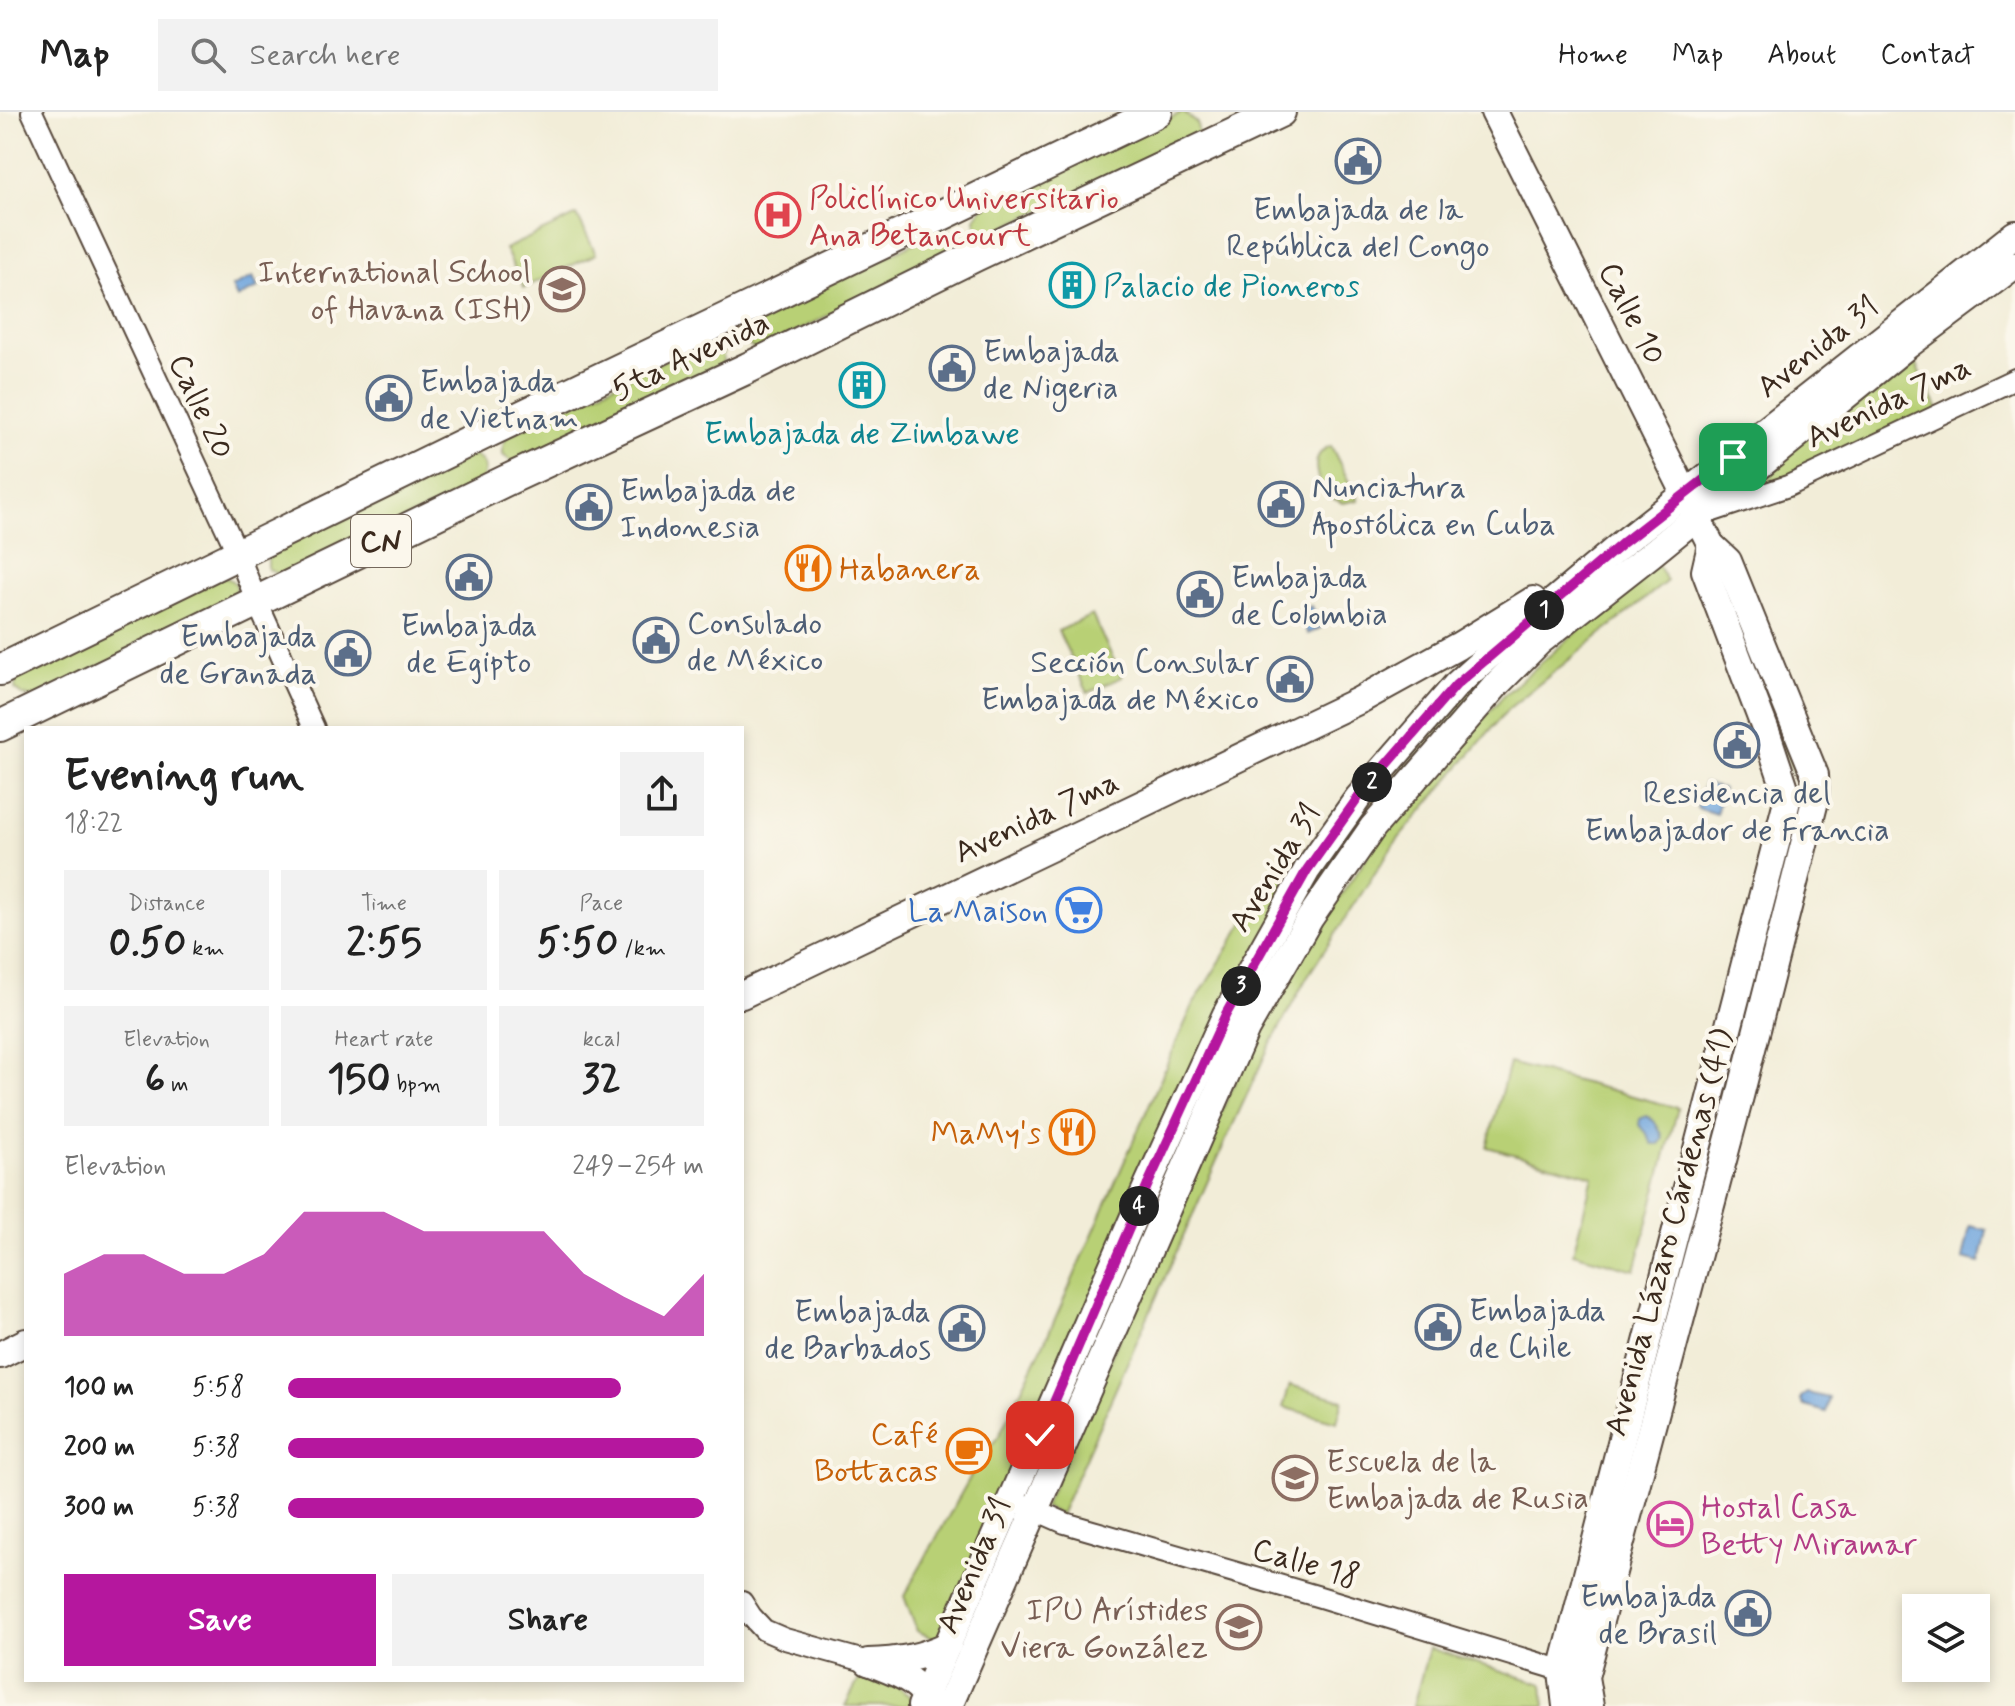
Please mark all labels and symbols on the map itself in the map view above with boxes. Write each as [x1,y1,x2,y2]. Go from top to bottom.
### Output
public building icon: Embajada de la República del Congo [1334,137,1382,185]
place label: Policlínico Universitario Ana Betancourt [809,178,1119,257]
place label: Embajada de la República del Congo [1226,189,1490,270]
hospital icon: Policlínico Universitario Ana Betancourt [754,191,802,239]
place label: International School of Havana (ISH) [258,252,531,331]
street label: Calle 10 [1588,255,1675,372]
building icon: Palacio de Pioneros [1048,261,1096,309]
school or university icon: International School of Havana (ISH) [538,265,586,313]
place label: Palacio de Pioneros [1103,266,1359,308]
street label: Avenida 31 [1748,287,1888,409]
street label: 5ta Avenida [605,302,777,412]
place label: Embajada de Nigeria [983,331,1120,412]
public building icon: Embajada de Nigeria [928,344,976,392]
street label: Avenida 7ma [1800,346,1978,459]
street label: Calle 20 [158,347,243,466]
place label: Embajada de Vietnam [420,361,579,440]
building icon: Embajada de Zimbawe [838,361,886,409]
public building icon: Embajada de Vietnam [365,374,413,422]
place label: Embajada de Zimbawe [704,413,1020,455]
pin [1699,423,1767,491]
place label: Nunciatura Apostólica en Cuba [1312,467,1556,549]
place label: Embajada de Indonesia [620,470,796,549]
public building icon: Nunciatura Apostólica en Cuba [1257,480,1305,528]
public building icon: Embajada de Indonesia [565,483,613,531]
road number: CN [351,515,411,567]
restaurant icon: Habanera [784,544,832,592]
place label: Habanera [839,549,981,591]
public building icon: Embajada de Egipto [445,553,493,601]
place label: Embajada de Colombia [1231,557,1388,636]
public building icon: Embajada de Colombia [1176,570,1224,618]
pin: 1 [1524,590,1564,630]
place label: Consulado de México [687,603,823,682]
place label: Embajada de Egipto [401,605,537,684]
place label: Embajada de Granada [159,616,317,695]
public building icon: Consulado de México [632,616,680,664]
public building icon: Embajada de Granada [324,629,372,677]
place label: Sección Consular Embajada de México [981,642,1259,721]
public building icon: Sección Consular Embajada de México [1266,655,1314,703]
public building icon: Residencia del Embajador de Francia [1713,721,1761,769]
street label: Avenida 7ma [948,761,1126,874]
pin: 2 [1352,762,1392,802]
place label: Residencia del Embajador de Francia [1584,773,1890,852]
street label: Avenida 31 [1220,796,1332,940]
supermarket icon: La Maison [1055,886,1103,934]
place label: La Maison [908,891,1048,933]
pin: 3 [1221,966,1261,1006]
street label: Avenida Lázaro Cárdenas (41) [1595,1024,1745,1441]
restaurant icon: MaMy's [1048,1108,1096,1156]
place label: MaMy's [931,1113,1041,1155]
pin: 4 [1119,1186,1159,1226]
place label: Embajada de Chile [1469,1290,1606,1369]
place label: Embajada de Barbados [765,1291,931,1370]
public building icon: Embajada de Chile [1414,1303,1462,1351]
public building icon: Embajada de Barbados [938,1304,986,1352]
pin [1006,1401,1074,1469]
place label: Café Bottacas [814,1414,938,1493]
cafe icon: Café Bottacas [945,1427,993,1475]
place label: Escuela de la Embajada de Rusia [1326,1441,1589,1520]
school or university icon: Escuela de la Embajada de Rusia [1271,1454,1319,1502]
place label: Hostal Casa Betty Miramar [1701,1487,1918,1566]
street label: Avenida 31 [927,1491,1022,1640]
hotel icon: Hostal Casa Betty Miramar [1646,1500,1694,1548]
street label: Calle 18 [1247,1529,1364,1599]
place label: Embajada de Brasil [1580,1576,1717,1655]
public building icon: Embajada de Brasil [1724,1589,1772,1637]
place label: IPU Arístides Viera González [1000,1590,1208,1669]
school or university icon: IPU Arístides Viera González [1215,1603,1263,1651]

